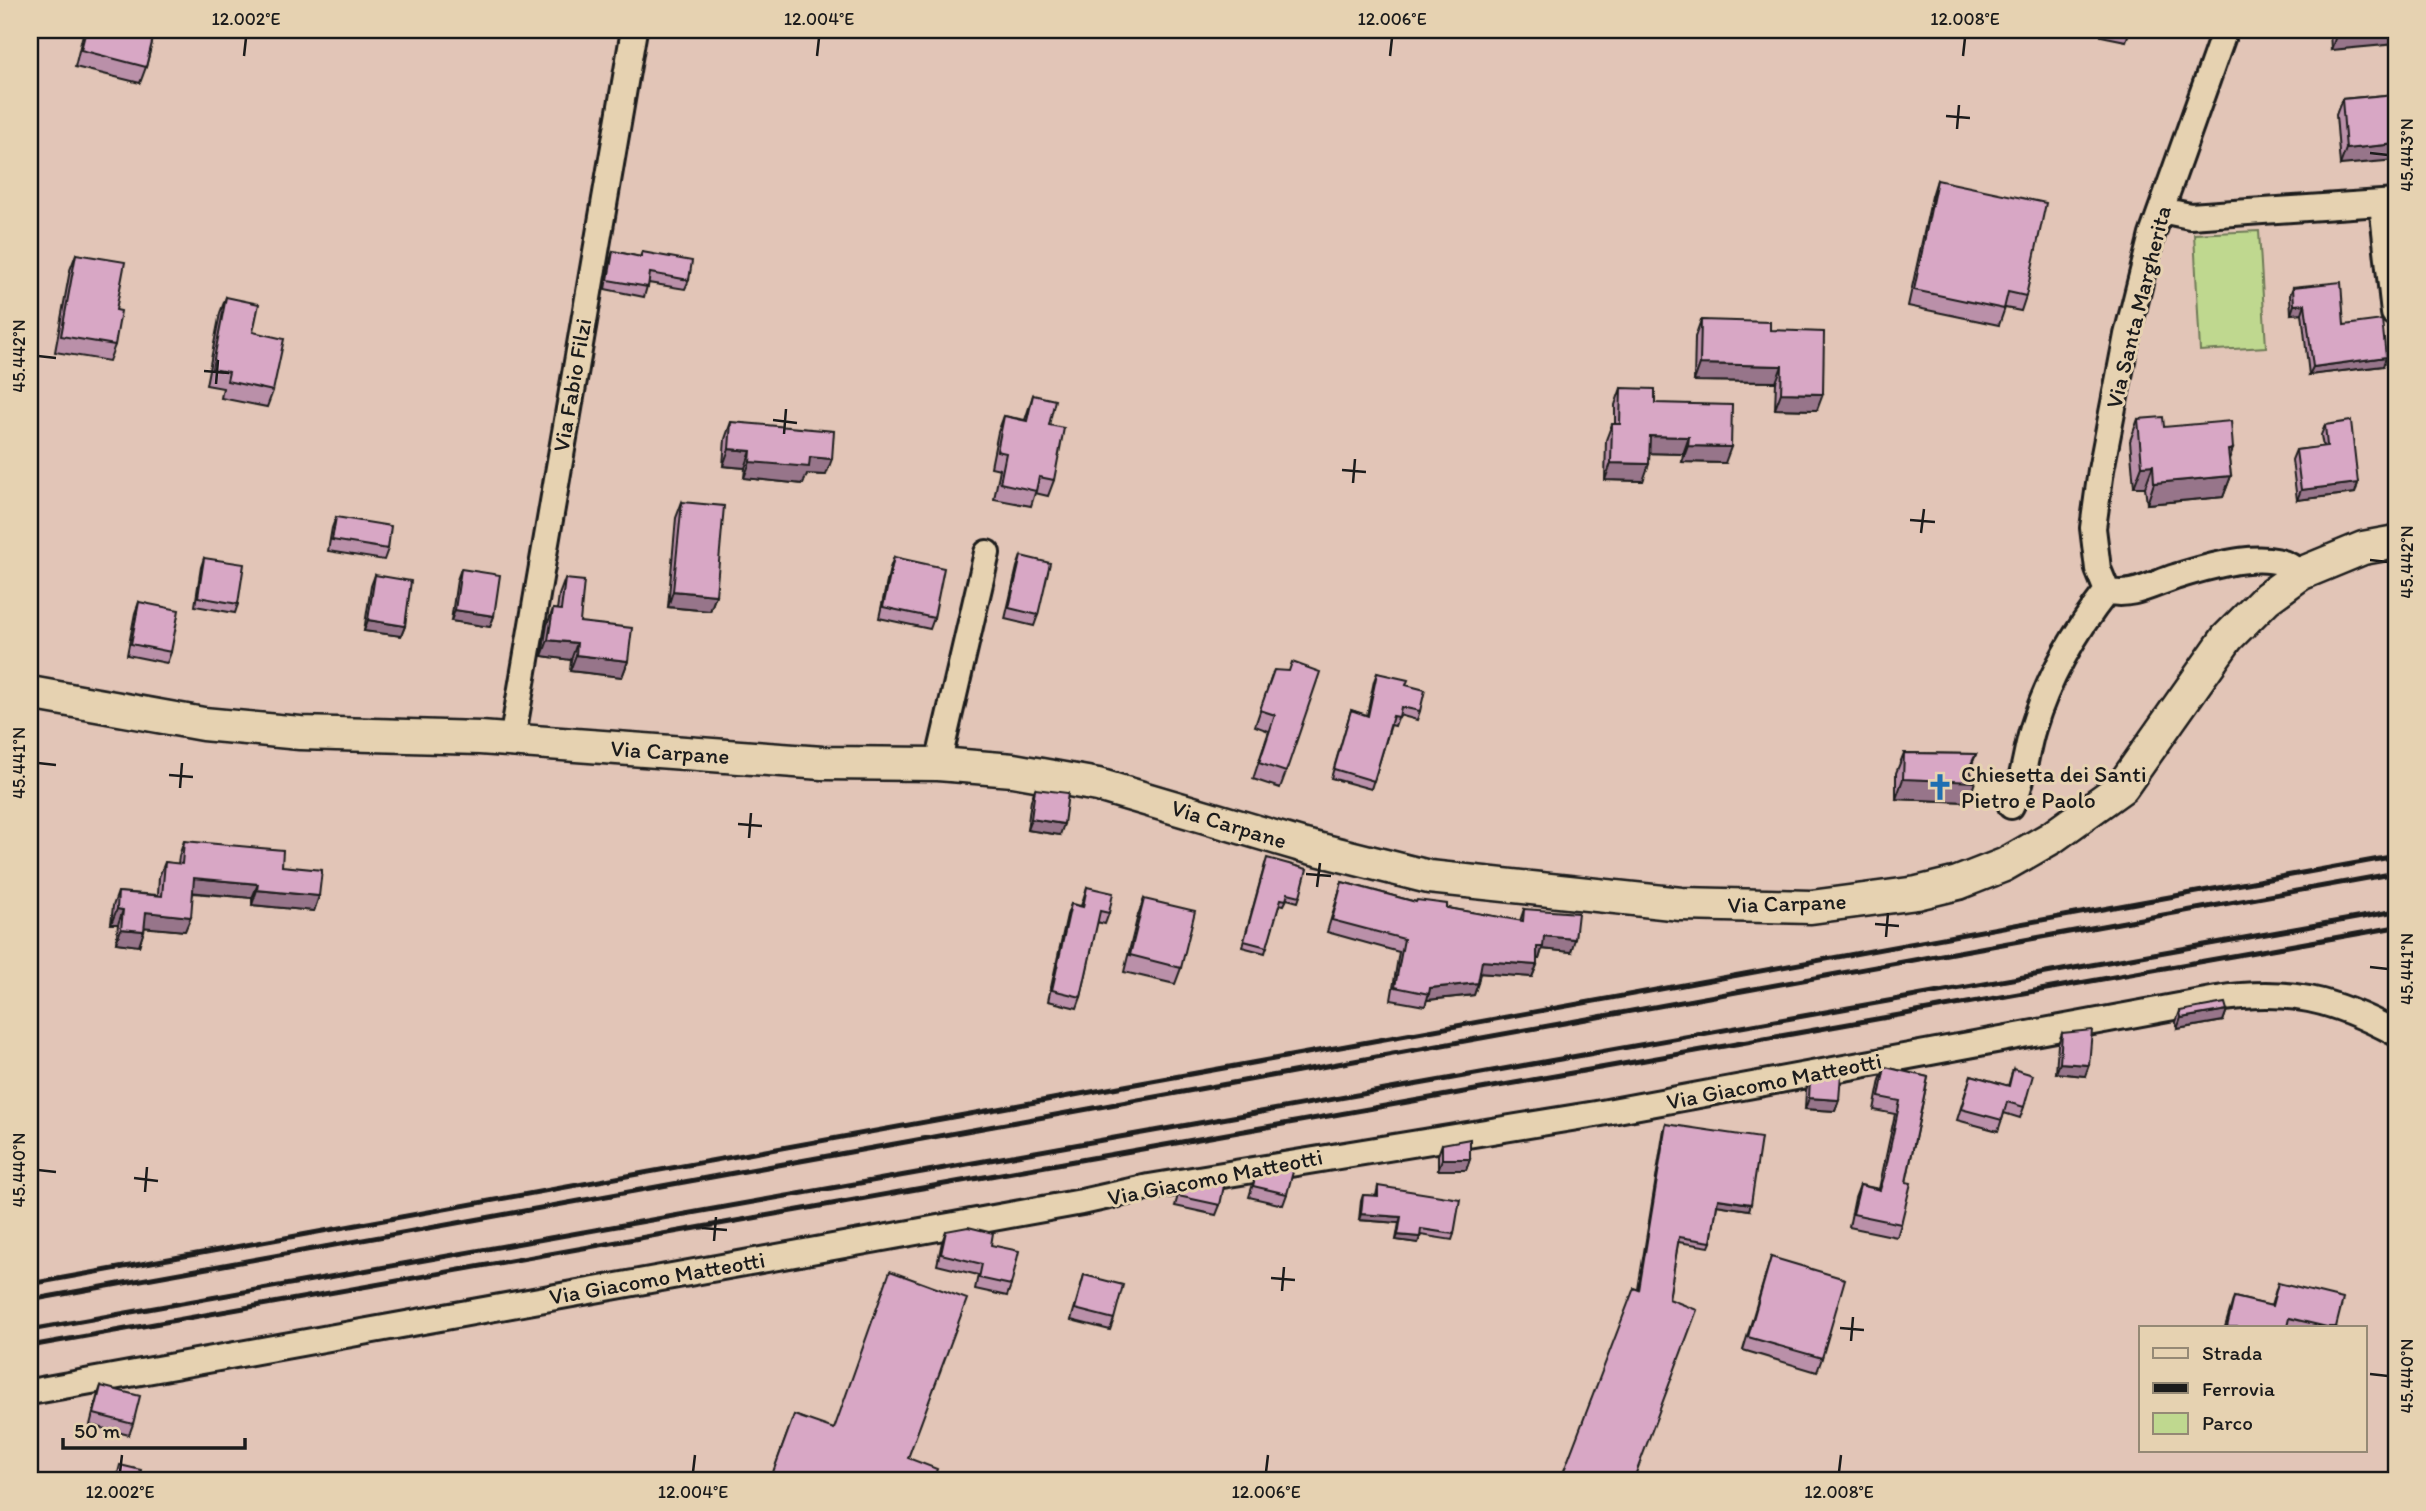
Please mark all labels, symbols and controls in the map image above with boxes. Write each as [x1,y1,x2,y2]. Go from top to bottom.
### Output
text: 12.002°E [211,8,281,30]
text: 12.004°E [784,8,854,30]
text: 12.006°E [1357,8,1427,30]
text: 12.008°E [1930,8,2000,30]
text: 45.443°N [2396,118,2418,192]
street label: Via Santa Margherita [2099,203,2177,411]
street label: Via Fabio Filzi [546,316,598,454]
text: 45.442°N [8,319,30,393]
text: 45.442°N [2396,525,2418,599]
text: 45.441°N [8,727,30,799]
street label: Via Carpane [610,734,730,770]
place label: Chiesetta dei Santi Pietro e Paolo [1961,760,2147,814]
church icon: Chiesetta dei Santi Pietro e Paolo [1925,772,1955,802]
street label: Via Carpane [1168,793,1290,855]
street label: Via Carpane [1727,887,1847,919]
text: 45.441°N [2396,933,2418,1005]
street label: Via Giacomo Matteotti [1664,1046,1884,1116]
text: 45.440°N [8,1133,30,1207]
street label: Via Giacomo Matteotti [1105,1142,1325,1212]
street label: Via Giacomo Matteotti [547,1245,767,1311]
legend [2139,1326,2366,1452]
text: 45.440°N [2396,1339,2418,1413]
text: Strada [2202,1340,2262,1365]
text: Ferrovia [2202,1376,2275,1401]
scale bar [63,1406,245,1450]
text: Parco [2202,1410,2253,1435]
text: 50 m [74,1418,121,1443]
text: 12.002°E [85,1481,155,1503]
text: 12.004°E [658,1481,728,1503]
text: 12.006°E [1231,1481,1301,1503]
text: 12.008°E [1804,1481,1874,1503]

